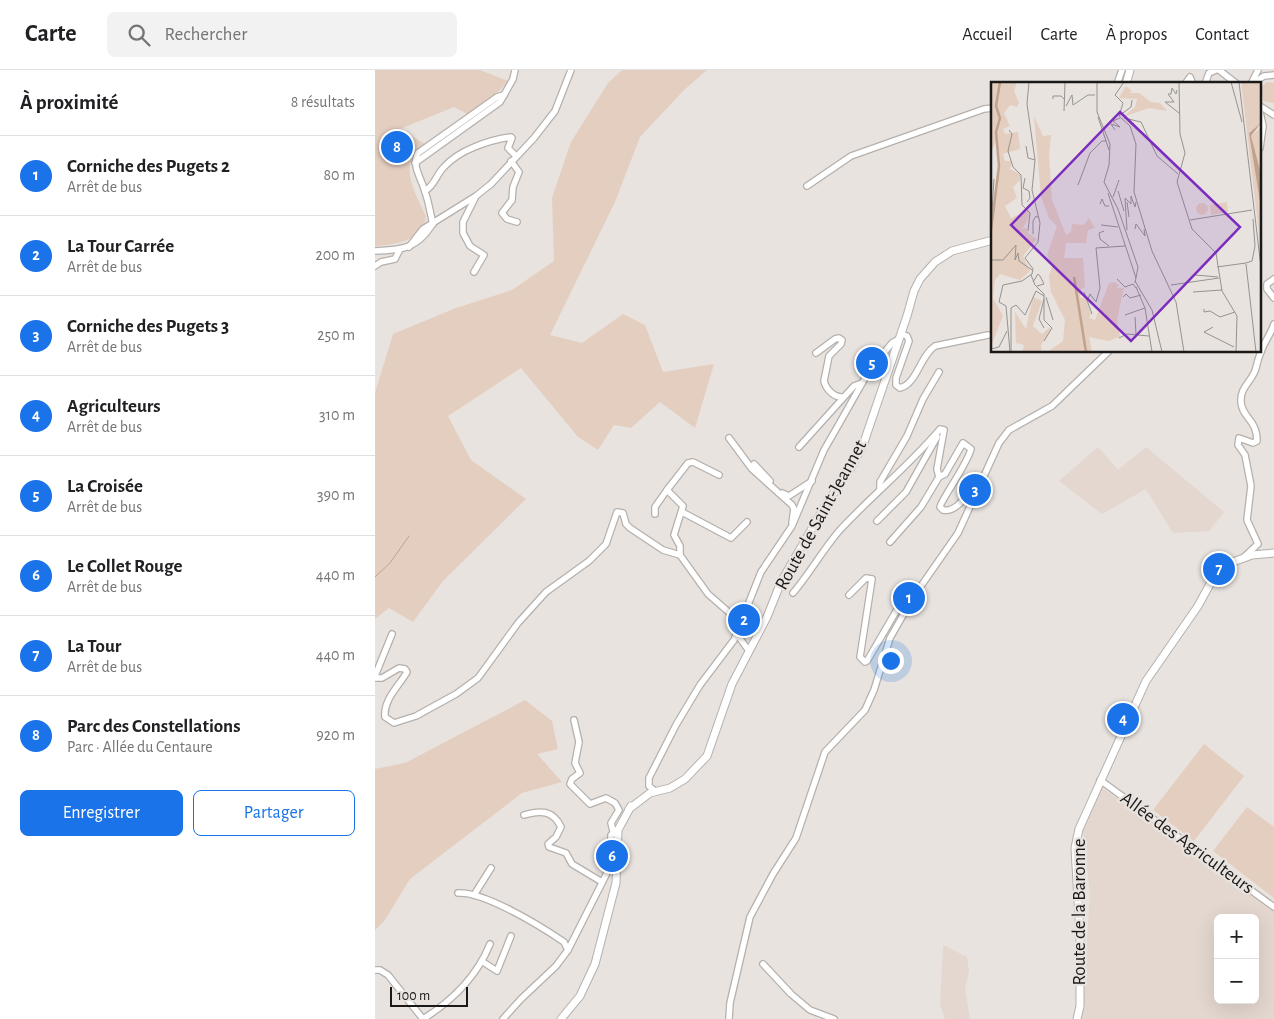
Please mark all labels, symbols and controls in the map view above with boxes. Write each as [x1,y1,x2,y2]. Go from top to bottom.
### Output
search box [107,12,457,57]
icon: search [125,21,153,49]
text: Carte [25,22,77,46]
text: Rechercher [165,25,247,44]
text: Accueil [962,26,1013,44]
text: Carte [1041,26,1078,44]
text: À propos [1106,26,1167,44]
text: Contact [1195,26,1249,44]
inset map [991,82,1261,352]
text: À proximité [20,92,118,113]
text: 8 résultats [291,94,355,110]
pin: 8 [381,128,413,166]
text: Corniche des Pugets 2 [67,157,230,176]
text: 1 [33,167,39,183]
text: 80 m [324,167,355,183]
text: Arrêt de bus [67,179,142,195]
text: La Tour Carrée [67,237,174,256]
text: 2 [32,247,40,263]
text: 200 m [315,247,355,263]
text: Arrêt de bus [67,259,142,275]
text: Corniche des Pugets 3 [67,317,229,336]
text: 3 [33,327,39,343]
text: 250 m [317,327,355,343]
text: Arrêt de bus [67,339,142,355]
pin: 5 [856,344,888,382]
text: Agriculteurs [67,397,161,416]
text: 4 [32,407,40,423]
text: 310 m [319,407,355,423]
text: Arrêt de bus [67,419,142,435]
street label: Route de Saint-Jeannet [772,437,870,593]
pin: 3 [959,471,991,509]
text: La Croisée [67,477,143,496]
text: 5 [33,487,39,503]
text: 390 m [317,487,355,503]
text: Arrêt de bus [67,499,142,515]
pin: 7 [1203,550,1235,588]
text: Le Collet Rouge [67,557,182,576]
text: 6 [32,567,40,583]
text: 440 m [316,567,355,583]
text: Arrêt de bus [67,579,142,595]
pin: 1 [893,579,925,617]
pin: 2 [728,601,760,639]
text: La Tour [67,637,121,656]
text: 7 [33,647,39,663]
text: 440 m [316,647,355,663]
your location [878,648,904,674]
text: Arrêt de bus [67,659,142,675]
pin: 4 [1107,700,1139,738]
text: Parc des Constellations [67,717,240,736]
text: 8 [32,727,40,743]
text: 920 m [316,727,355,743]
text: Parc · Allée du Centaure [67,739,213,755]
street label: Allée des Agriculteurs [1117,788,1257,898]
button: Enregistrer [20,790,183,836]
button: Partager [193,790,355,836]
pin: 6 [596,837,628,875]
street label: Route de la Baronne [1070,838,1089,986]
map controls [1214,914,1259,1004]
button: + [1214,914,1259,959]
button: − [1214,959,1259,1004]
scale bar [390,984,467,1007]
text: 100 m [397,989,430,1003]

